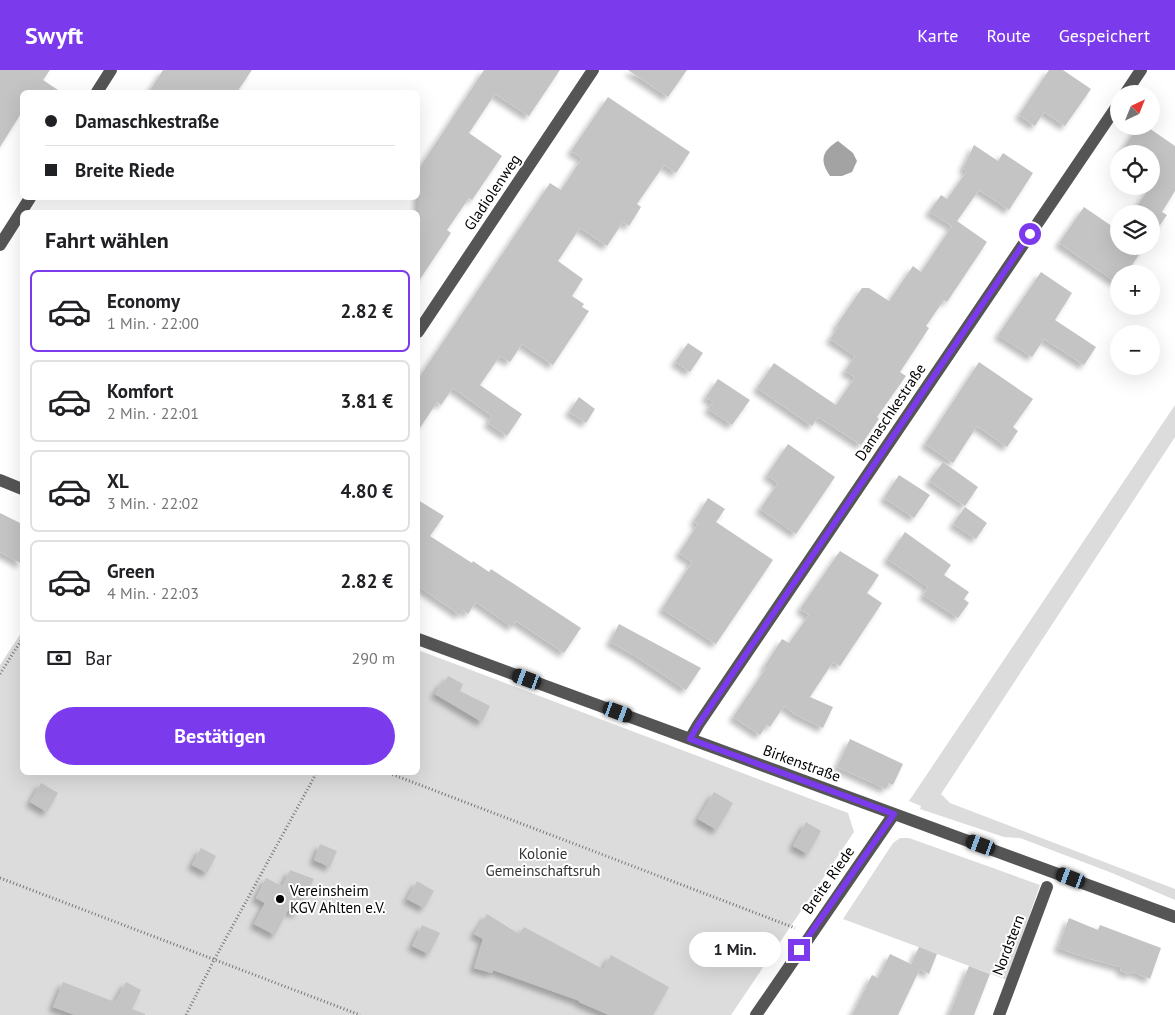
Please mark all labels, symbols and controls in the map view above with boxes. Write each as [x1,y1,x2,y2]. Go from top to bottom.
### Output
text: Swyft [25,20,83,51]
text: Karte [917,24,958,47]
text: Route [986,24,1031,47]
text: Gespeichert [1059,24,1150,47]
north arrow [1110,85,1160,135]
map controls [1110,85,1160,375]
text: Damaschkestraße [75,109,219,133]
button: locate [1110,145,1160,195]
street label: Gladiolenweg [460,150,524,234]
text: Breite Riede [75,158,175,182]
button: layers [1110,205,1160,255]
route start [1019,223,1041,245]
text: Fahrt wählen [45,226,169,254]
button: + [1110,265,1160,315]
icon: car [47,289,92,334]
text: Economy [107,289,180,313]
text: 2.82 € [340,299,393,323]
text: 1 Min. · 22:00 [107,313,199,333]
button: − [1110,325,1160,375]
street label: Damaschkestraße [850,360,930,464]
icon: car [47,379,92,424]
text: Komfort [107,379,173,403]
text: 3.81 € [340,389,393,413]
text: 2 Min. · 22:01 [107,403,199,423]
icon: car [47,469,92,514]
text: XL [107,469,129,493]
text: 4.80 € [340,479,393,503]
text: 3 Min. · 22:02 [107,493,199,513]
icon: car [47,559,92,604]
text: Green [107,559,155,583]
text: 2.82 € [340,569,393,593]
text: 4 Min. · 22:03 [107,583,199,603]
icon: cash [45,644,73,672]
text: Bar [85,646,112,670]
text: 290 m [352,648,395,668]
car [510,667,543,691]
car [601,700,634,724]
button: Bestätigen [45,707,395,765]
street label: Birkenstraße [761,740,843,786]
car [964,833,997,857]
street label: Breite Riede [798,842,858,918]
park label: Kolonie Gemeinschaftsruh [486,844,600,880]
car [1054,866,1087,890]
place label: Vereinsheim KGV Ahlten e.V. [289,881,386,917]
marker: Vereinsheim KGV Ahlten e.V. [274,893,286,905]
street label: Nordstern [988,912,1028,978]
callout: 1 Min. [689,932,782,968]
text: 1 Min. [714,939,756,959]
route end [788,939,810,961]

